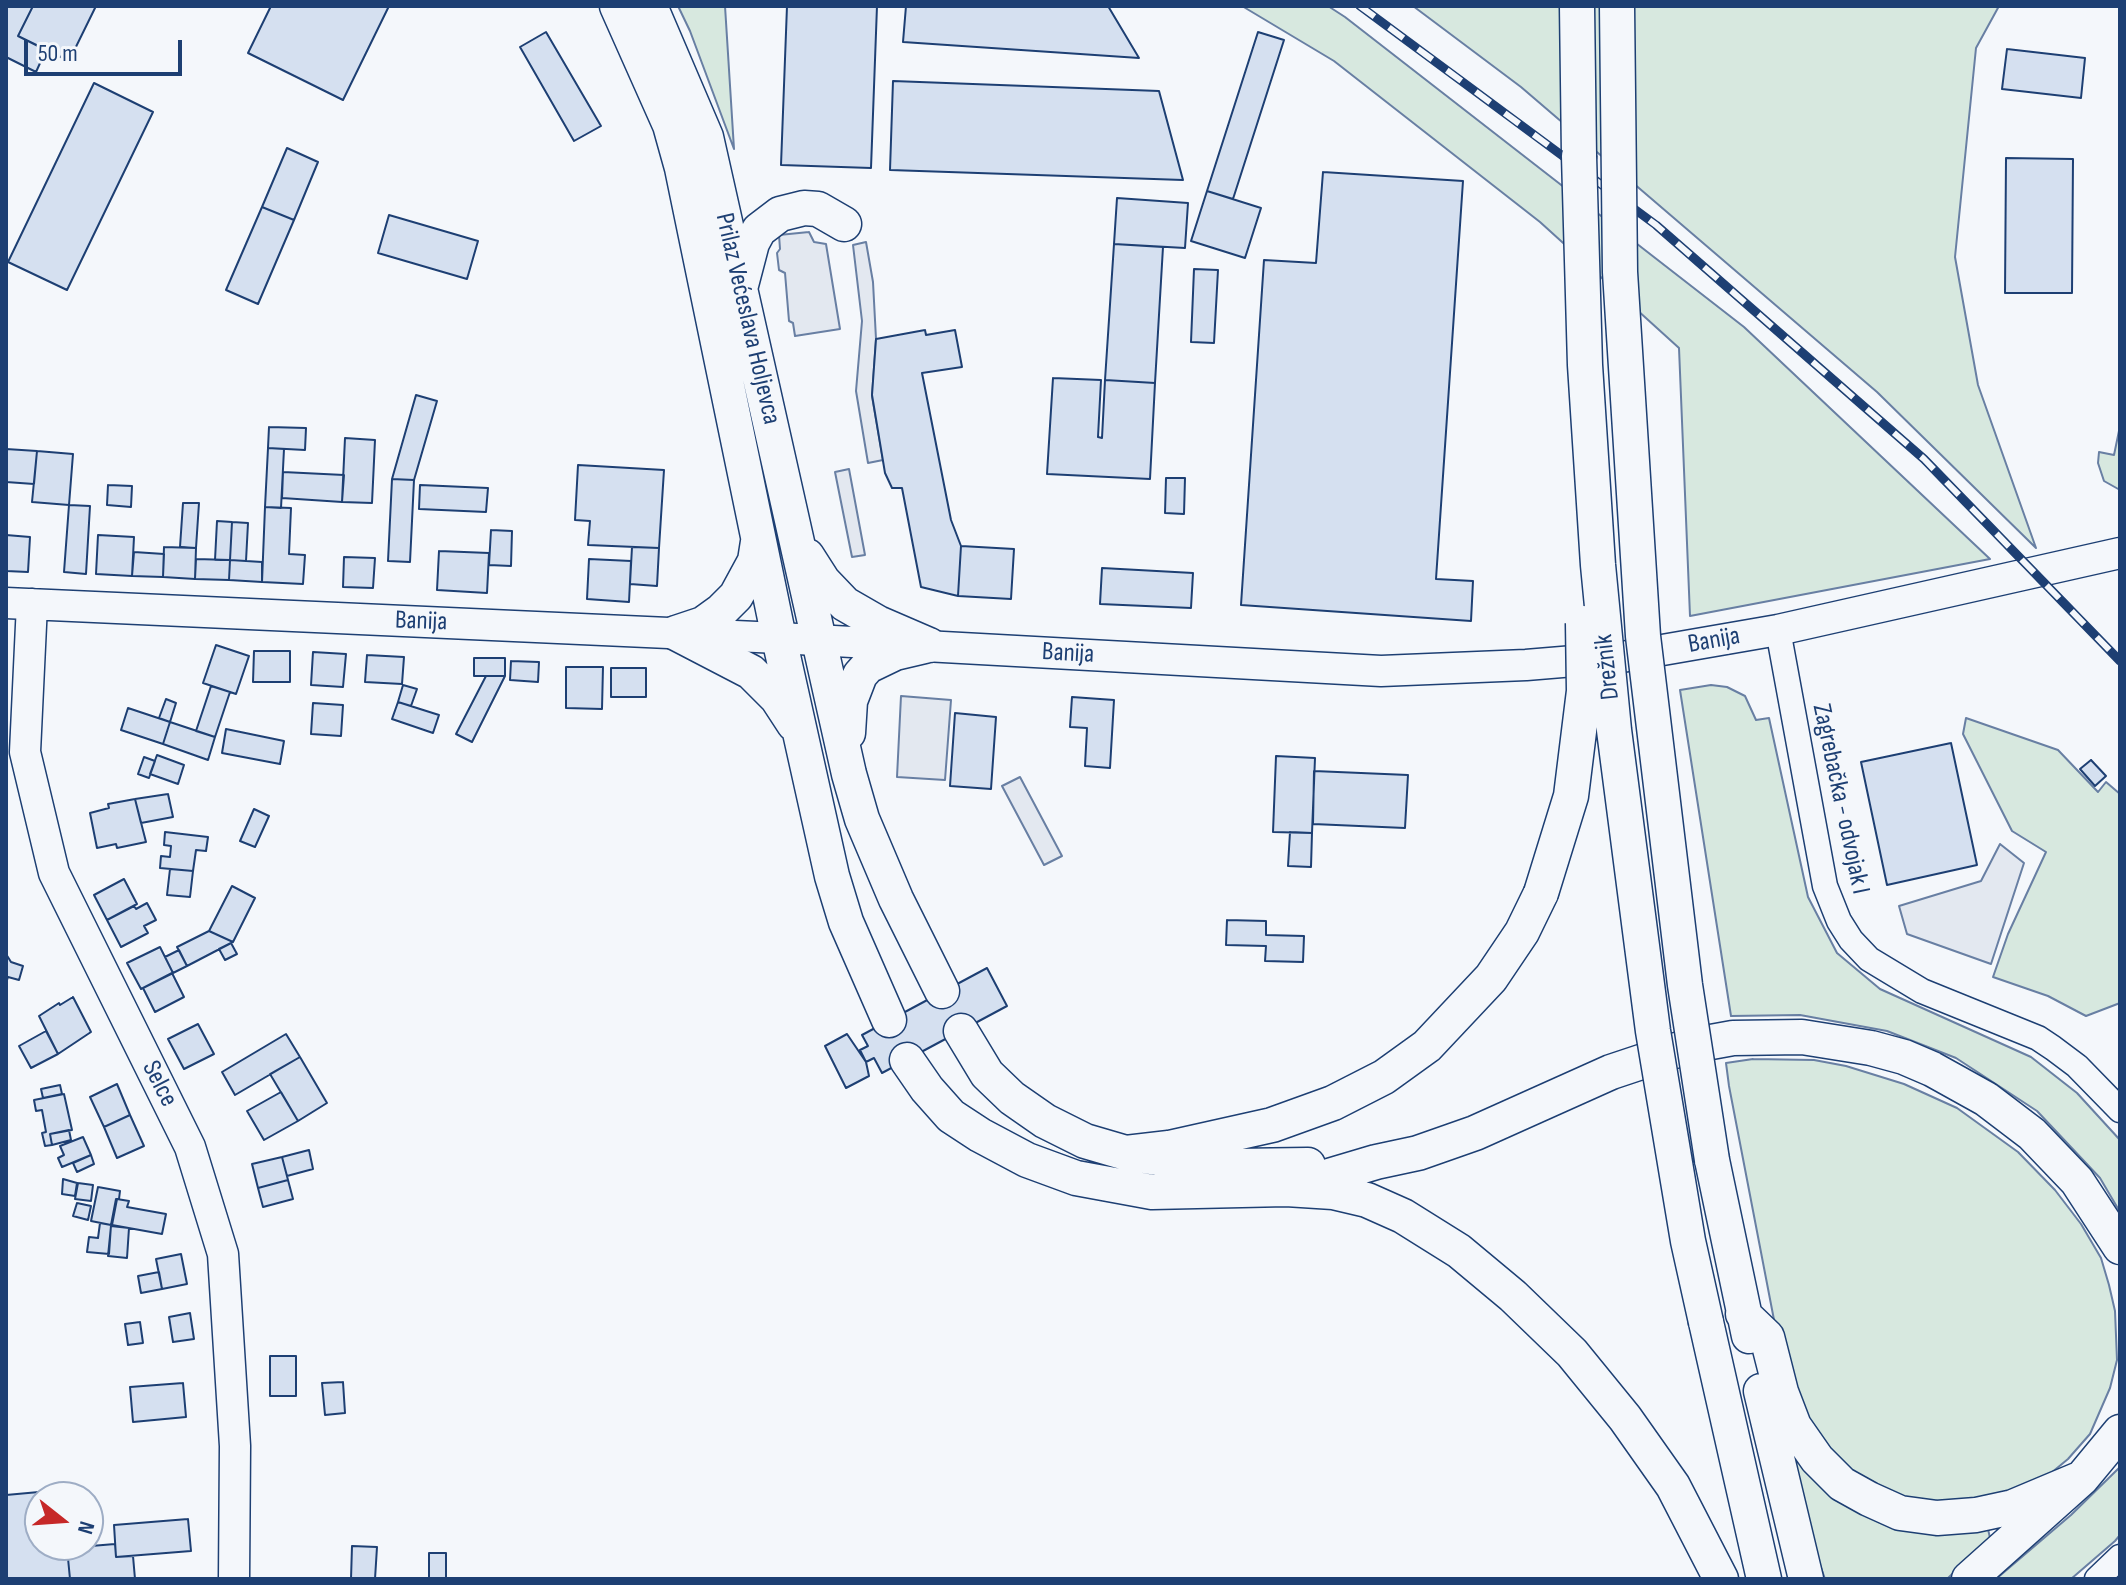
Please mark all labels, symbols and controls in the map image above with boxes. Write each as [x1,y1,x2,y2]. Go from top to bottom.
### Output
scale bar [28,24,186,74]
text: 50 m [38,39,78,68]
street label: Prilaz Većeslava Holjevca [708,210,786,428]
street label: Banija [394,605,448,639]
street label: Banija [1686,621,1742,661]
street label: Drežnik [1589,633,1627,701]
street label: Banija [1041,637,1095,671]
street label: Zagrebačka - odvojak I [1805,701,1875,897]
street label: Selce [134,1056,184,1112]
north arrow [24,1481,104,1561]
text: N [71,1518,100,1537]

